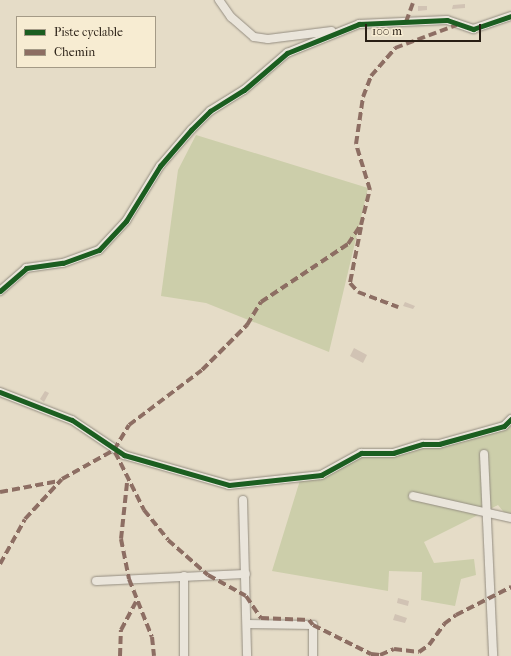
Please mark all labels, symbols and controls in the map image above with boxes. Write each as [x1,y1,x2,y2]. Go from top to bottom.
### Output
legend [16,16,156,68]
scale bar [367,16,483,42]
text: 100 m [372,24,402,38]
text: Piste cyclable [54,25,123,39]
text: Chemin [54,45,95,59]

